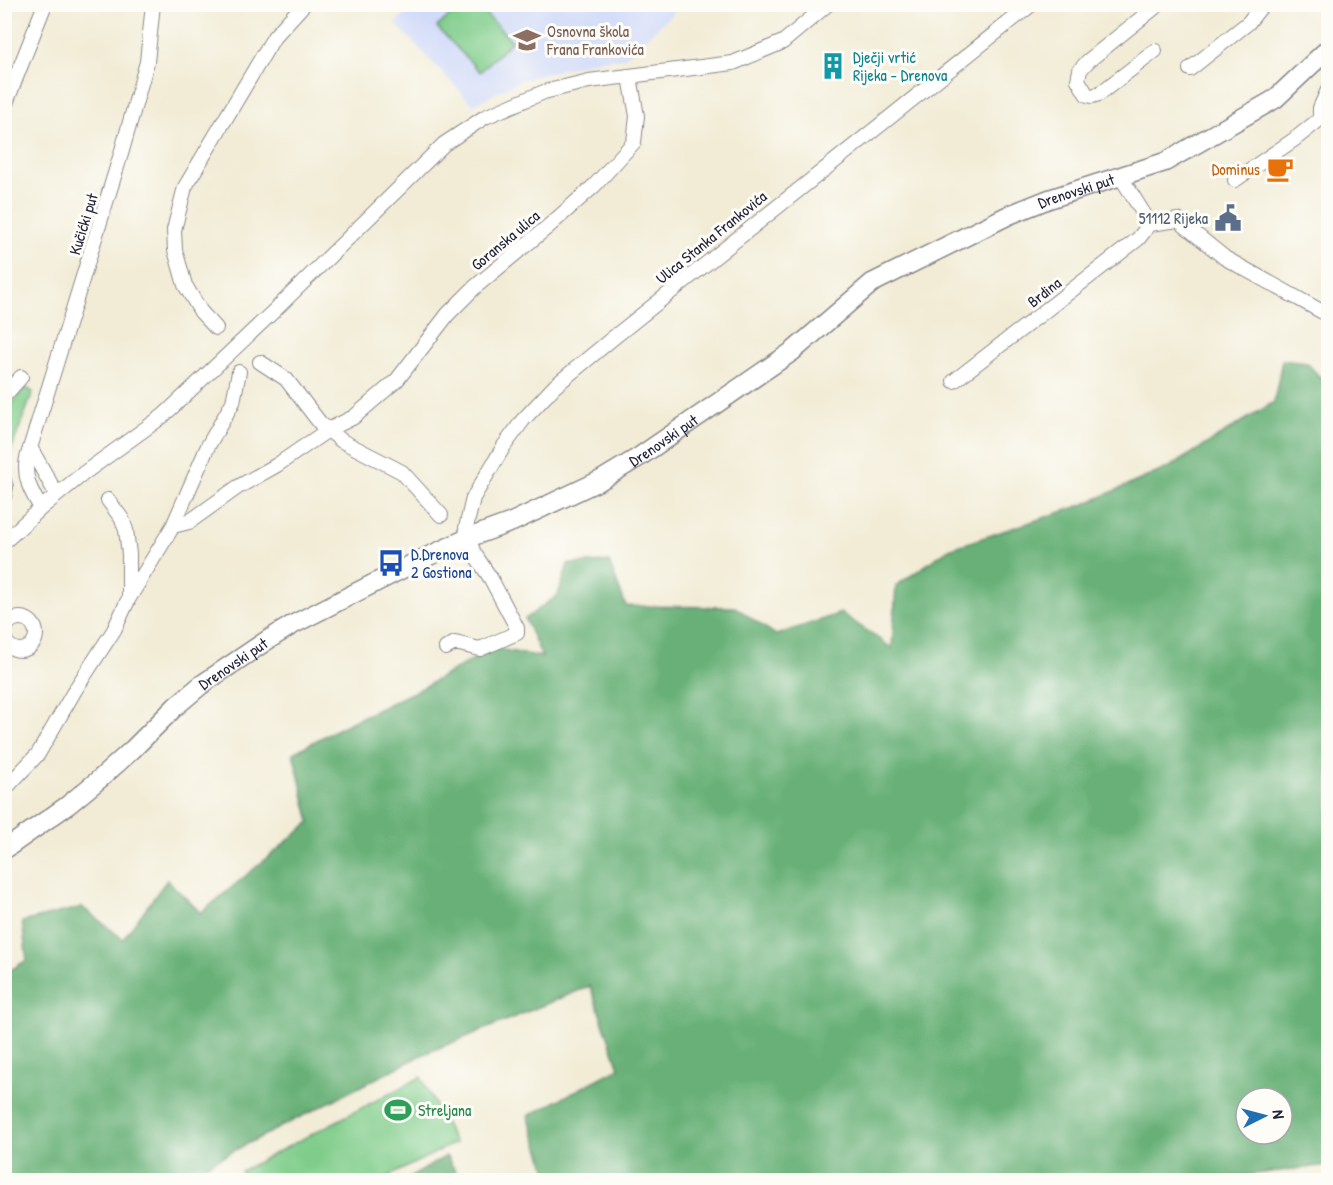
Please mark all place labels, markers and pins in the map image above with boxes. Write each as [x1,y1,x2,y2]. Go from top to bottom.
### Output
place label: Osnovna škola Frana Frankovića [546,20,644,60]
school or university icon: Osnovna škola Frana Frankovića [512,25,542,55]
place label: Dječji vrtić Rijeka - Drenova [853,46,947,86]
building icon: Dječji vrtić Rijeka - Drenova [818,51,848,81]
cafe icon: Dominus [1265,154,1295,184]
place label: Dominus [1212,158,1260,180]
public building icon: 51112 Rijeka [1213,203,1243,233]
place label: 51112 Rijeka [1139,207,1208,229]
place label: D.Drenova 2 Gostiona [411,543,472,583]
bus stop icon: D.Drenova 2 Gostiona [376,548,406,578]
sports icon: Streljana [383,1095,413,1125]
place label: Streljana [418,1099,471,1121]

